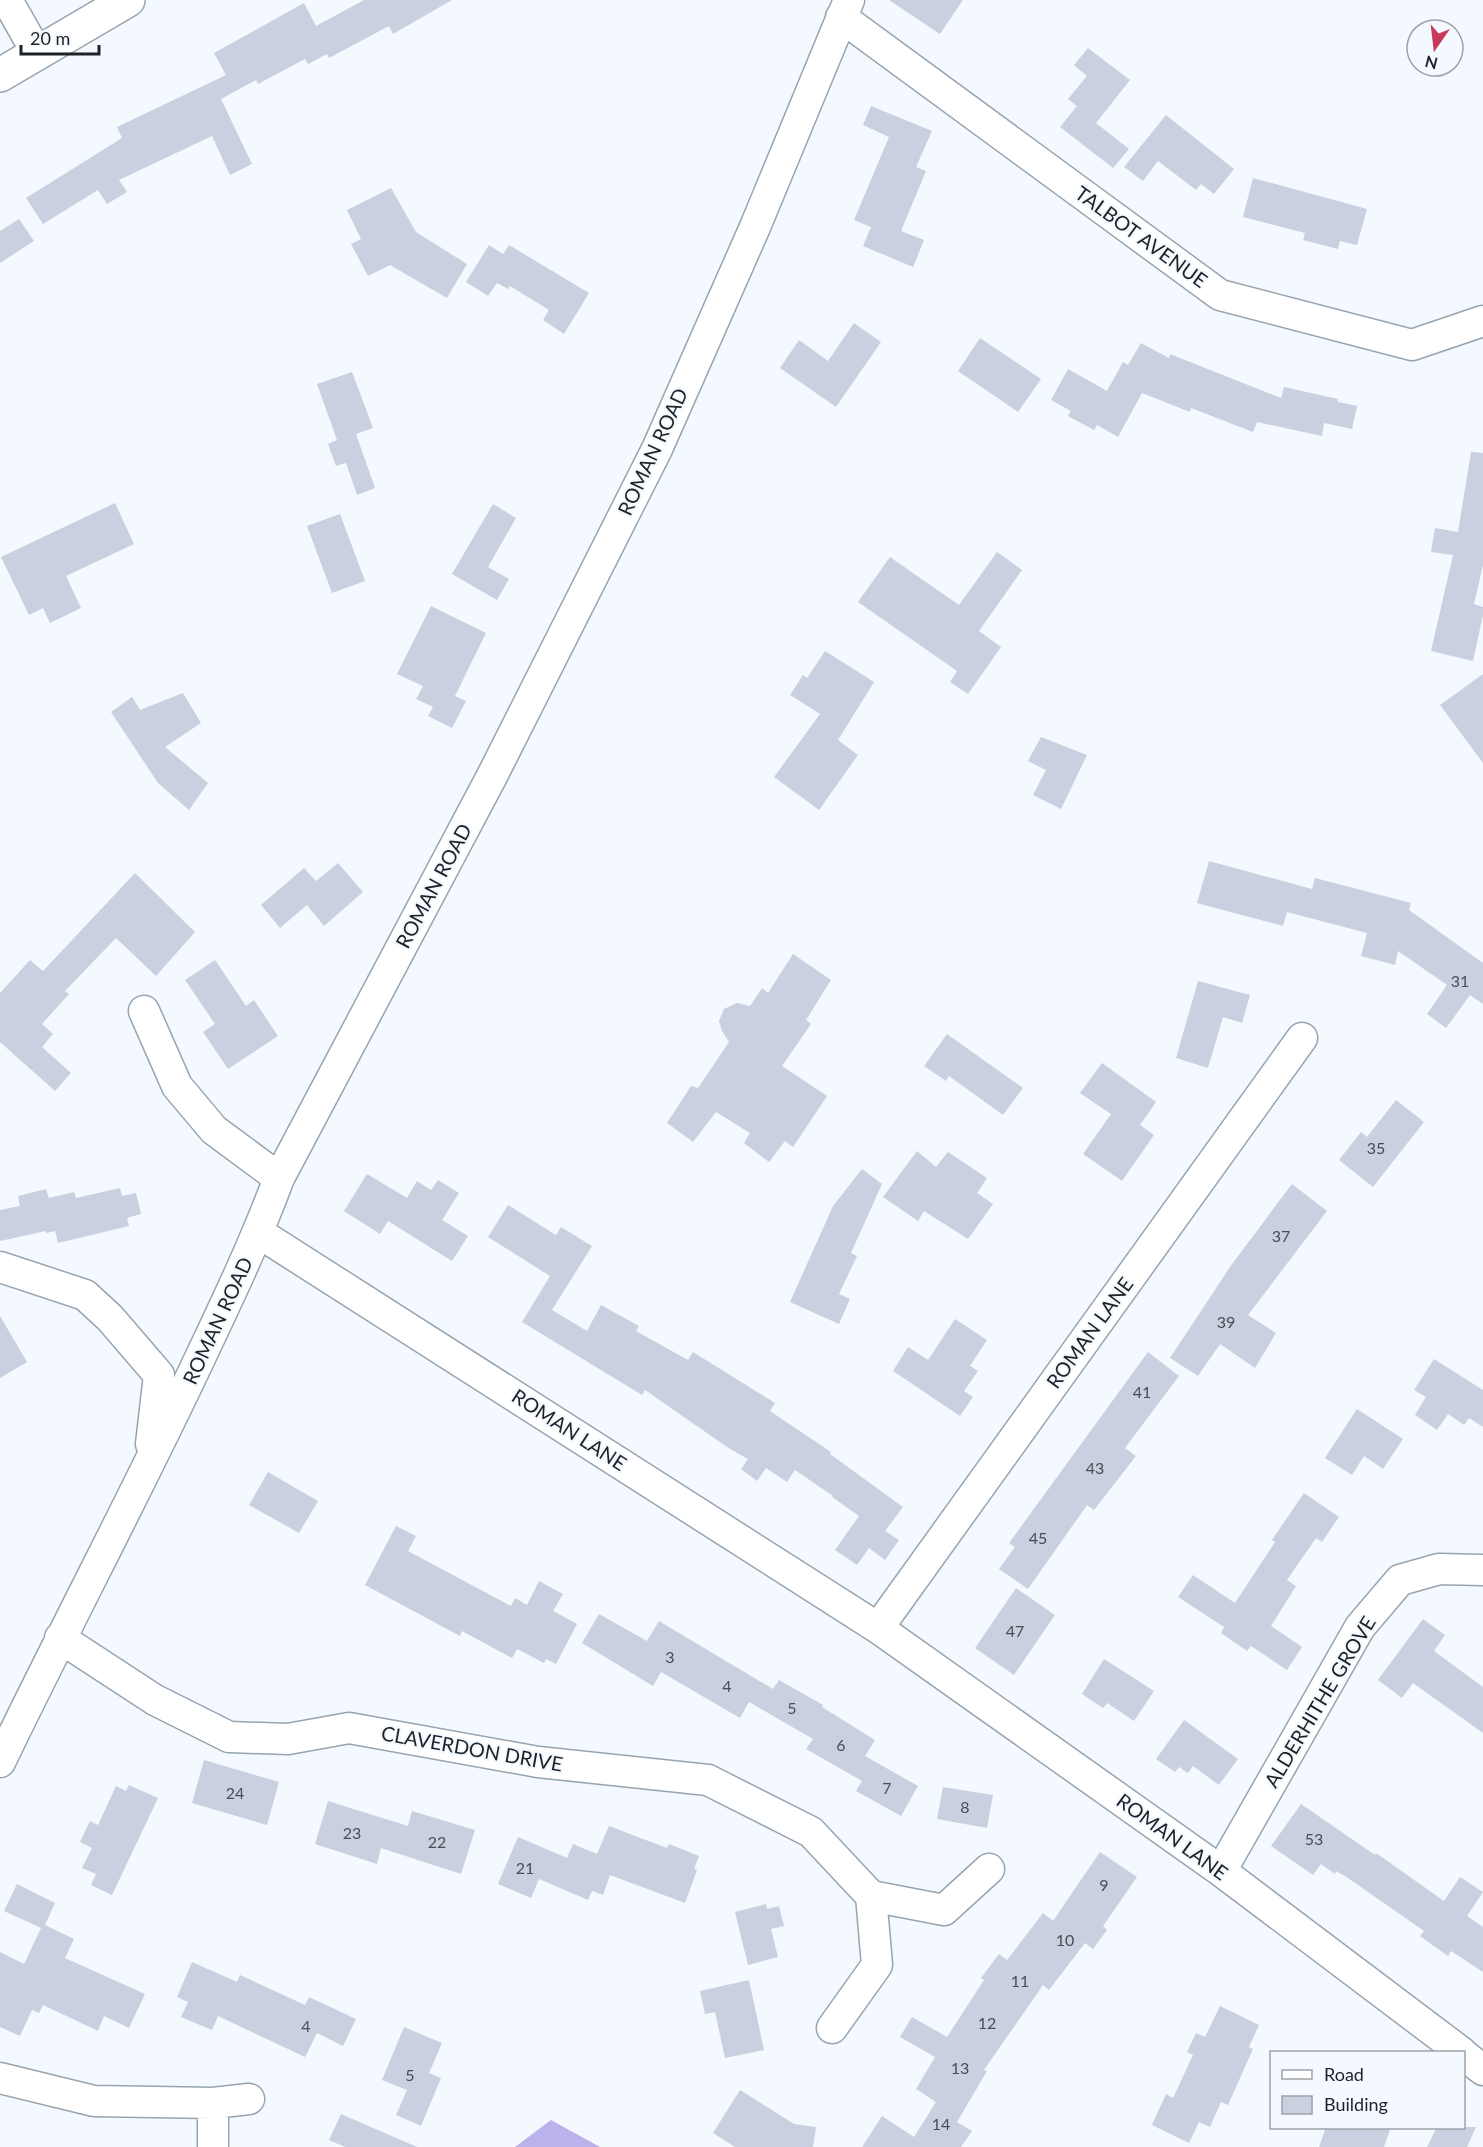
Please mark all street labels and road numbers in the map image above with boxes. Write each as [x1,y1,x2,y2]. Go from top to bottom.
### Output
street label: TALBOT AVENUE [1071,180,1212,292]
street label: ROMAN ROAD [612,384,692,519]
street label: ROMAN ROAD [390,819,476,952]
street label: ROMAN ROAD [177,1253,257,1388]
street label: ROMAN LANE [1041,1272,1138,1393]
street label: ROMAN LANE [508,1383,631,1475]
street label: ALDERHITHE GROVE [1259,1612,1380,1791]
street label: CLAVERDON DRIVE [380,1720,565,1776]
street label: ROMAN LANE [1112,1788,1233,1885]

